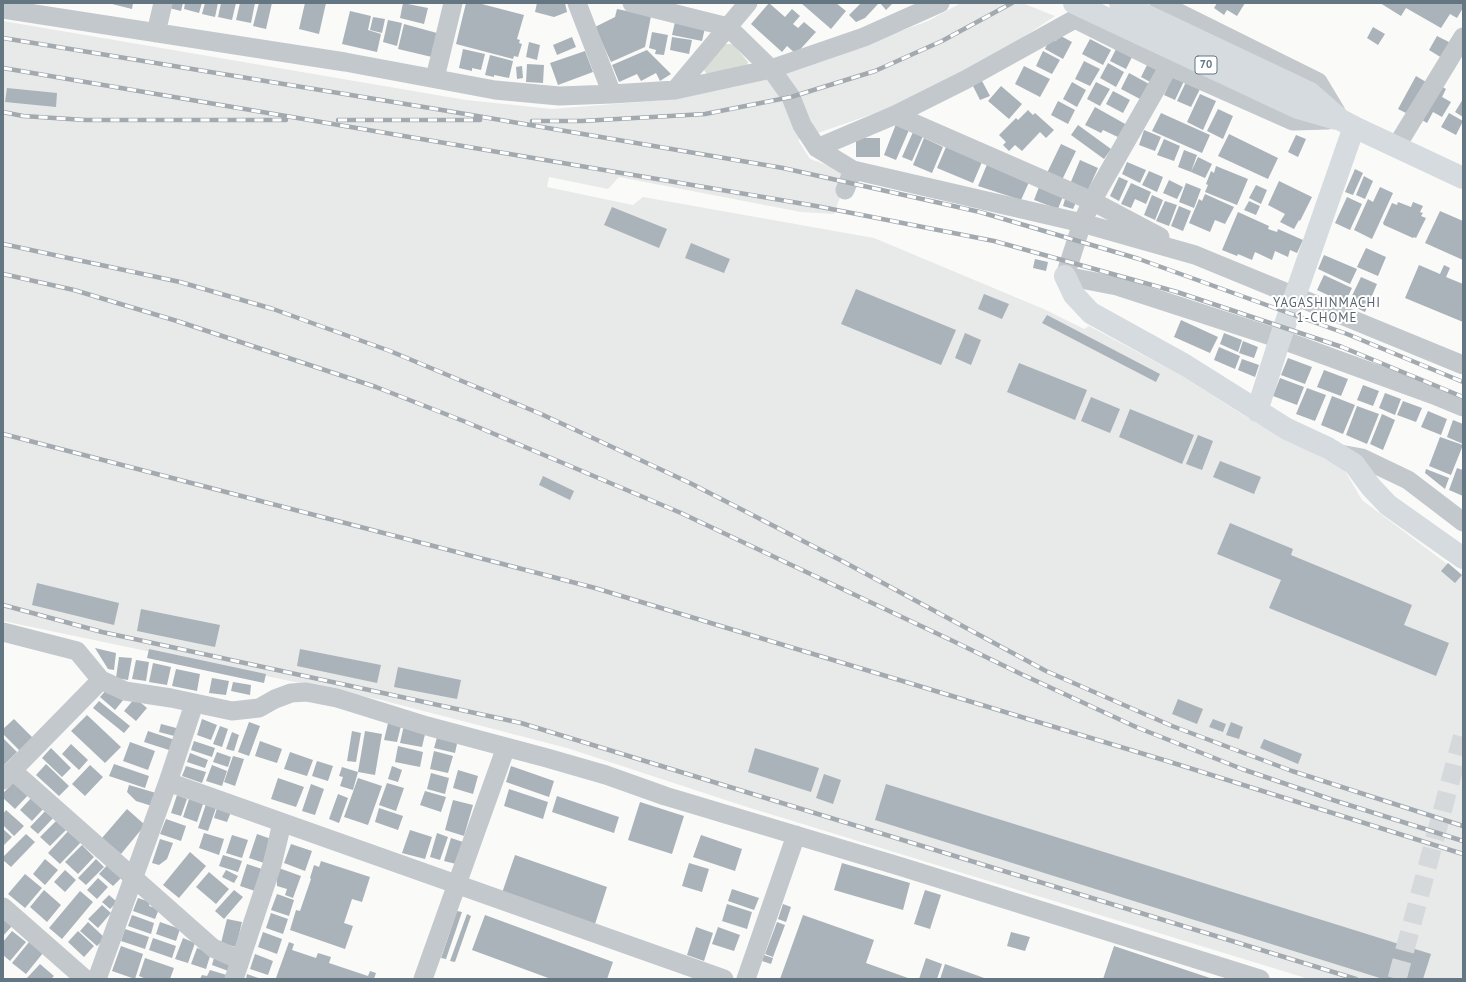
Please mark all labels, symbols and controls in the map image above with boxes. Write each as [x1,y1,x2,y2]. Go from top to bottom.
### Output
road number: 70 [1195,56,1217,74]
district label: YAGASHINMACHI 1-CHOME [1273,295,1381,326]

